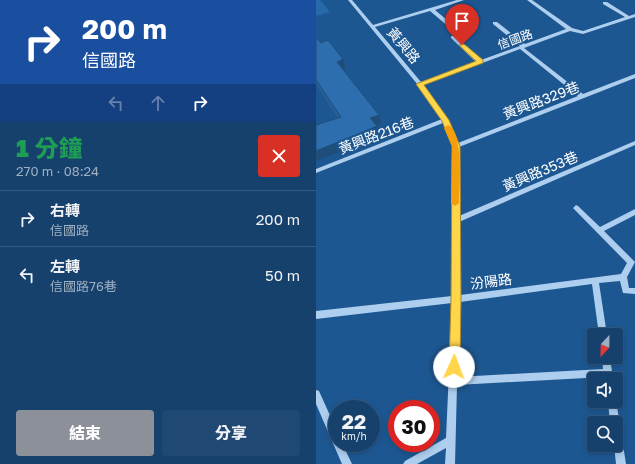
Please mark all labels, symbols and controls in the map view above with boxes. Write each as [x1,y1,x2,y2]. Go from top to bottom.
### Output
pin [445,4,479,45]
icon: arrive [451,10,473,32]
text: 200 m [82,12,167,45]
icon: right [16,16,68,68]
street label: 黃興路 [384,23,424,67]
street label: 信國路 [496,26,534,52]
text: 信國路 [82,49,136,71]
street label: 黃興路329巷 [500,78,582,122]
icon: left [105,92,127,114]
icon: ahead [147,92,169,114]
icon: right [189,92,211,114]
street label: 黃興路216巷 [336,113,416,157]
text: 1 分鐘 [16,133,83,162]
button: close [258,135,300,177]
street label: 黃興路353巷 [500,147,580,195]
text: 270 m · 08:24 [16,163,99,179]
text: 右轉 [50,201,80,219]
icon: right [16,208,38,230]
text: 200 m [256,210,300,228]
text: 信國路 [50,222,89,238]
text: 左轉 [50,257,80,275]
icon: left [16,264,38,286]
text: 50 m [265,266,300,284]
street label: 汾陽路 [469,270,513,292]
text: 信國路76巷 [50,278,117,294]
north arrow [587,328,623,364]
map controls [587,328,623,452]
position arrow [433,346,475,388]
button: sound [587,372,623,408]
speed limit sign: 30 [388,400,440,452]
text: 22 [342,409,366,433]
button: 結束 [16,410,154,456]
button: 分享 [162,410,300,456]
button: search [587,416,623,452]
text: km/h [341,430,367,442]

